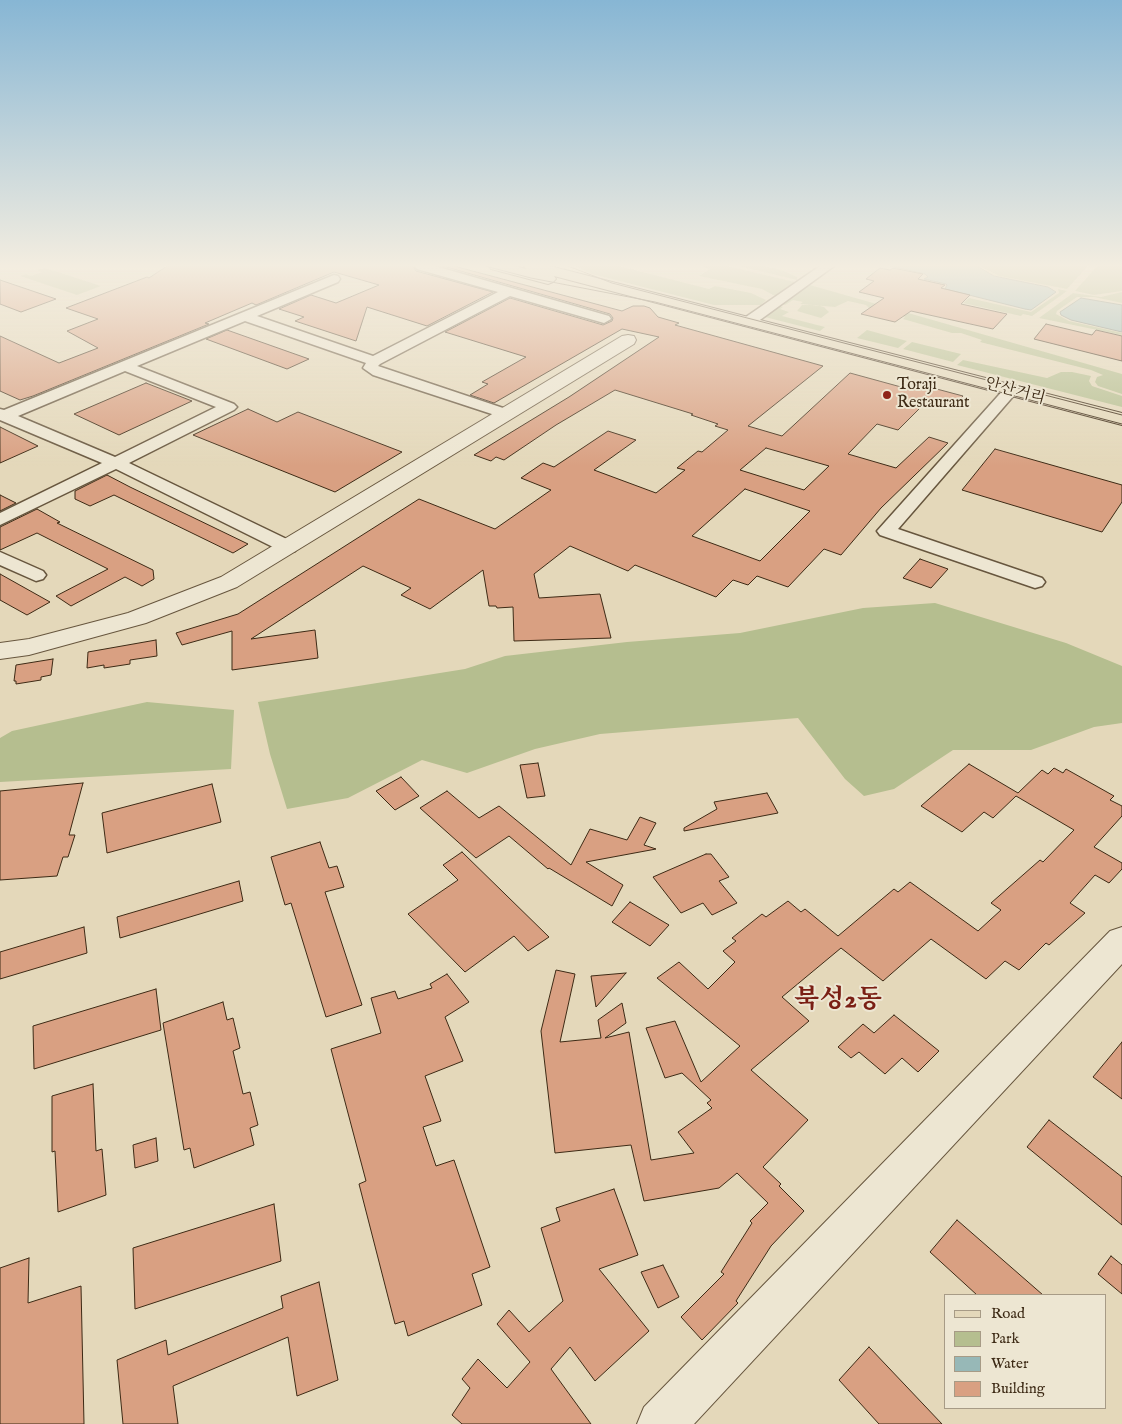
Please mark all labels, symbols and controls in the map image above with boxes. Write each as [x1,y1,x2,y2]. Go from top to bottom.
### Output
street label: 안산거리 [983,375,1047,409]
place label: Toraji Restaurant [897,376,970,414]
marker: Toraji Restaurant [881,389,893,401]
district label: 북성2동 [794,986,882,1018]
legend [944,1294,1107,1409]
text: Road [991,1304,1025,1323]
text: Park [991,1329,1020,1348]
text: Water [991,1354,1028,1373]
text: Building [991,1379,1045,1398]

